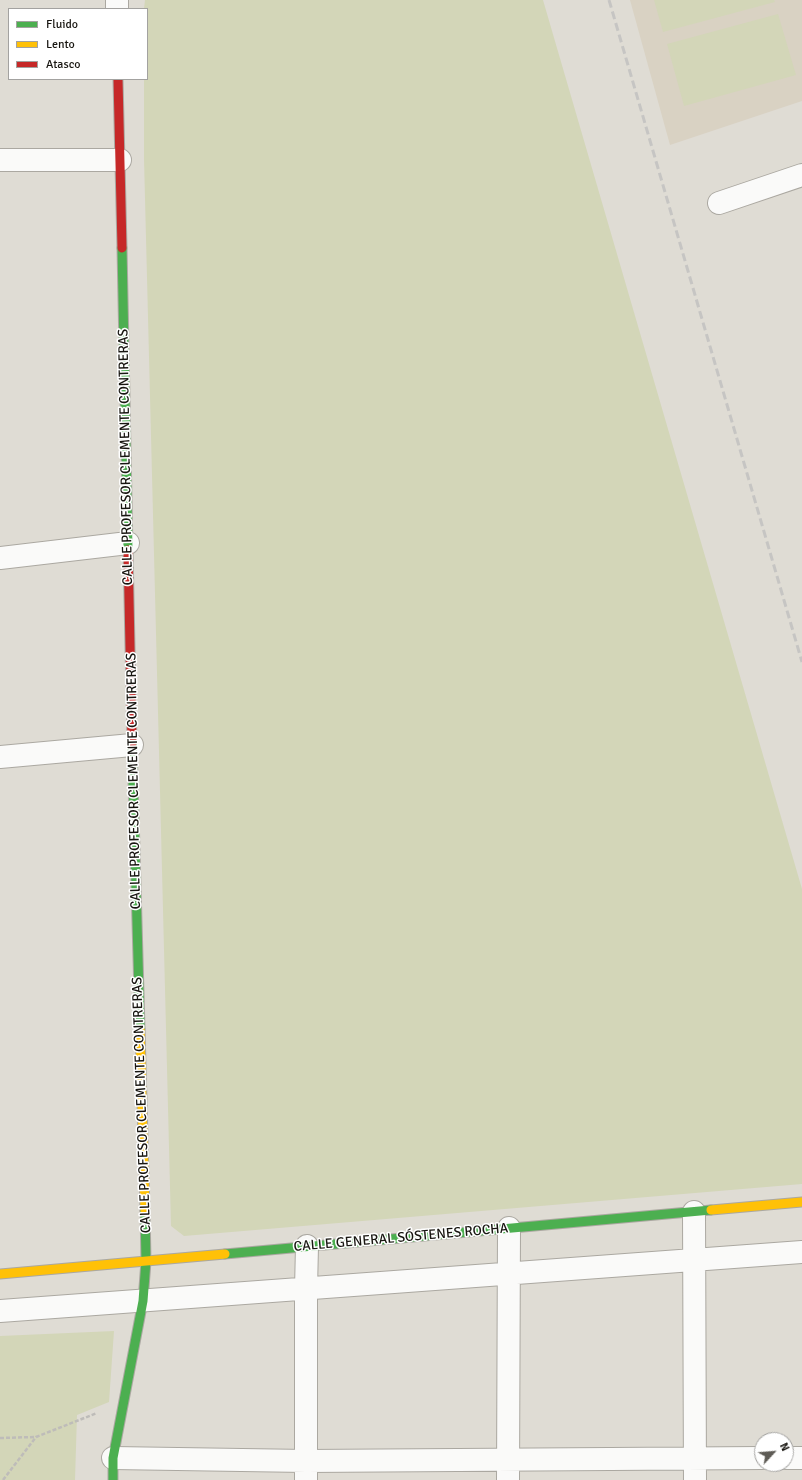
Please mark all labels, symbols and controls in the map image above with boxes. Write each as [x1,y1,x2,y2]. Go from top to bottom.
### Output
legend [8,8,148,80]
text: Fluido [46,17,78,32]
text: Lento [46,37,75,52]
text: Atasco [46,57,81,72]
street label: CALLE PROFESOR CLEMENTE CONTRERAS [115,329,137,585]
street label: CALLE PROFESOR CLEMENTE CONTRERAS [123,653,145,909]
street label: CALLE PROFESOR CLEMENTE CONTRERAS [129,977,155,1233]
street label: CALLE GENERAL SÓSTENES ROCHA [293,1220,509,1256]
north arrow [754,1432,794,1472]
text: N [777,1441,792,1453]

